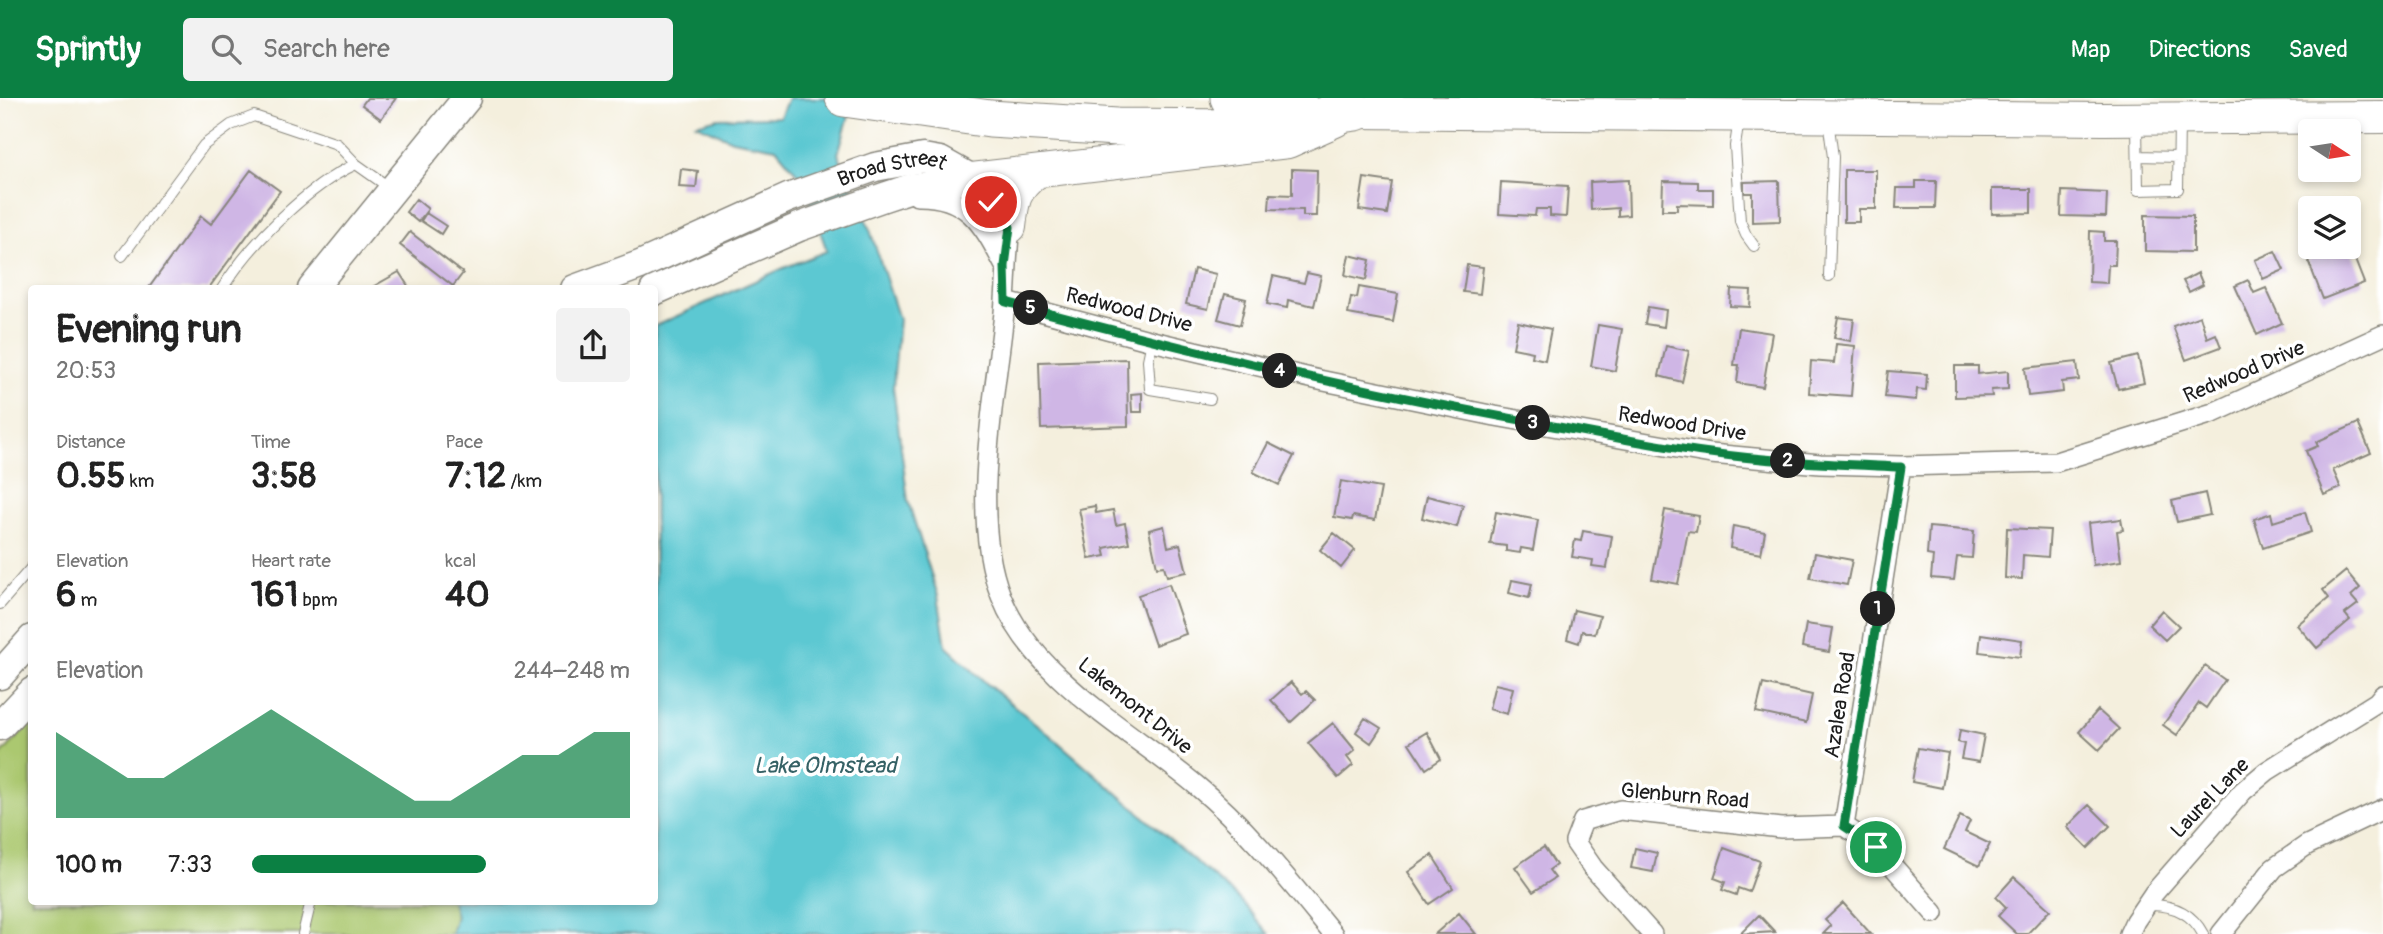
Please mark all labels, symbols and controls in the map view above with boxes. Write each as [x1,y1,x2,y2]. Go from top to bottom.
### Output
search box [183,18,673,81]
text: Sprintly [35,29,141,70]
icon: search [207,30,245,68]
text: Search here [263,33,390,65]
text: Map [2071,35,2111,64]
text: Directions [2149,35,2250,64]
text: Saved [2288,35,2348,64]
north arrow [2298,119,2361,182]
map controls [2298,119,2361,259]
street label: Broad Street [834,144,953,193]
pin [961,172,1021,232]
icon: check [972,183,1010,221]
button: layers [2298,196,2361,259]
street label: Redwood Drive [1063,281,1196,339]
pin: 5 [1014,290,1048,326]
text: 5 [1025,295,1036,319]
text: Evening run [56,306,242,354]
button: share [556,308,630,382]
street label: Redwood Drive [2179,334,2309,410]
pin: 4 [1262,354,1298,388]
text: 20:53 [56,356,116,385]
text: 4 [1274,358,1285,382]
street label: Redwood Drive [1616,401,1749,448]
pin: 3 [1516,406,1550,440]
text: 3 [1527,410,1538,434]
text: Distance [56,430,125,454]
text: Time [251,430,290,454]
text: Pace [445,430,483,454]
pin: 2 [1770,444,1806,478]
text: 2 [1782,448,1793,472]
text: 0.55 [56,454,126,498]
text: 3:58 [251,454,316,498]
text: 7:12 [445,454,506,498]
text: km [126,469,154,493]
text: /km [506,469,542,493]
text: Elevation [56,549,128,573]
text: Heart rate [251,549,331,573]
text: kcal [445,549,476,573]
text: 6 [56,573,76,617]
text: 161 [251,573,298,617]
text: 40 [445,573,490,617]
text: m [76,588,97,612]
text: bpm [298,588,338,612]
pin: 1 [1860,592,1896,626]
text: 1 [1874,596,1881,620]
street label: Azalea Road [1818,650,1862,760]
street label: Lakemont Drive [1072,652,1198,761]
text: Elevation [56,656,144,685]
text: 244–248 m [514,656,630,685]
water label: Lake Olmstead [754,751,899,780]
street label: Laurel Lane [2165,751,2256,844]
street label: Glenburn Road [1620,777,1750,815]
pin [1846,817,1906,877]
icon: arrive [1857,828,1895,866]
text: 100 m [56,850,122,879]
text: 7:33 [168,850,212,879]

